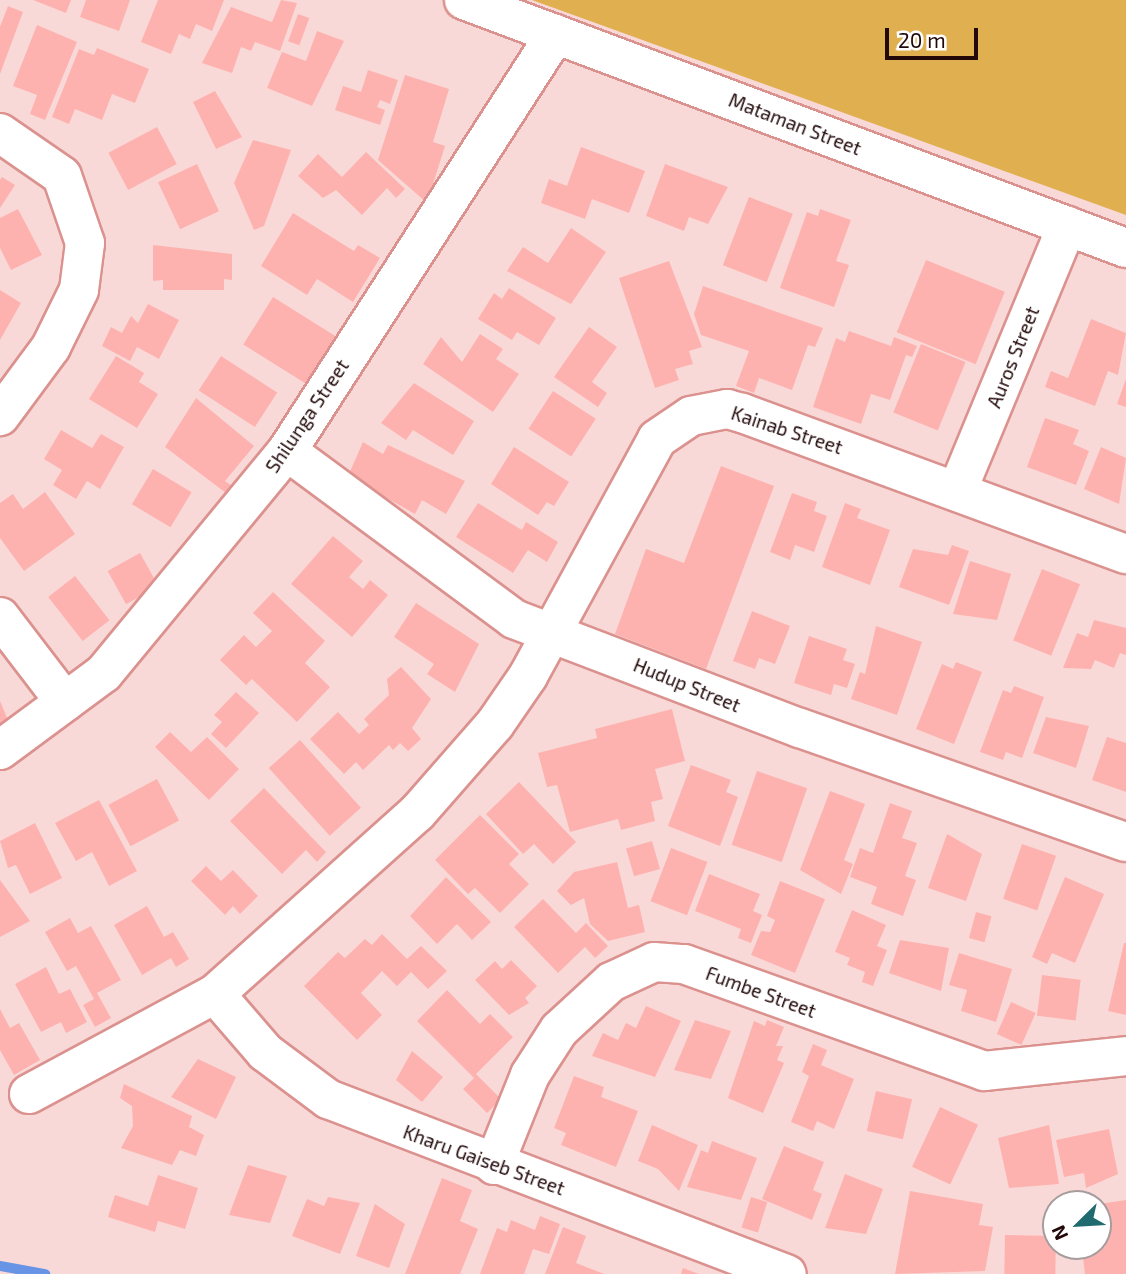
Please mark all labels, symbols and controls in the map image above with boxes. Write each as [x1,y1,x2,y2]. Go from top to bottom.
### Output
scale bar [888,14,981,58]
text: 20 m [898,27,946,52]
street label: Mataman Street [726,88,864,160]
street label: Auros Street [982,303,1044,411]
street label: Shilunga Street [261,355,353,477]
street label: Kainab Street [728,401,846,459]
street label: Hudup Street [630,653,744,717]
street label: Fumbe Street [703,962,819,1022]
street label: Kharu Gaiseb Street [400,1120,568,1200]
north arrow [1042,1190,1112,1260]
text: N [1046,1222,1072,1244]

